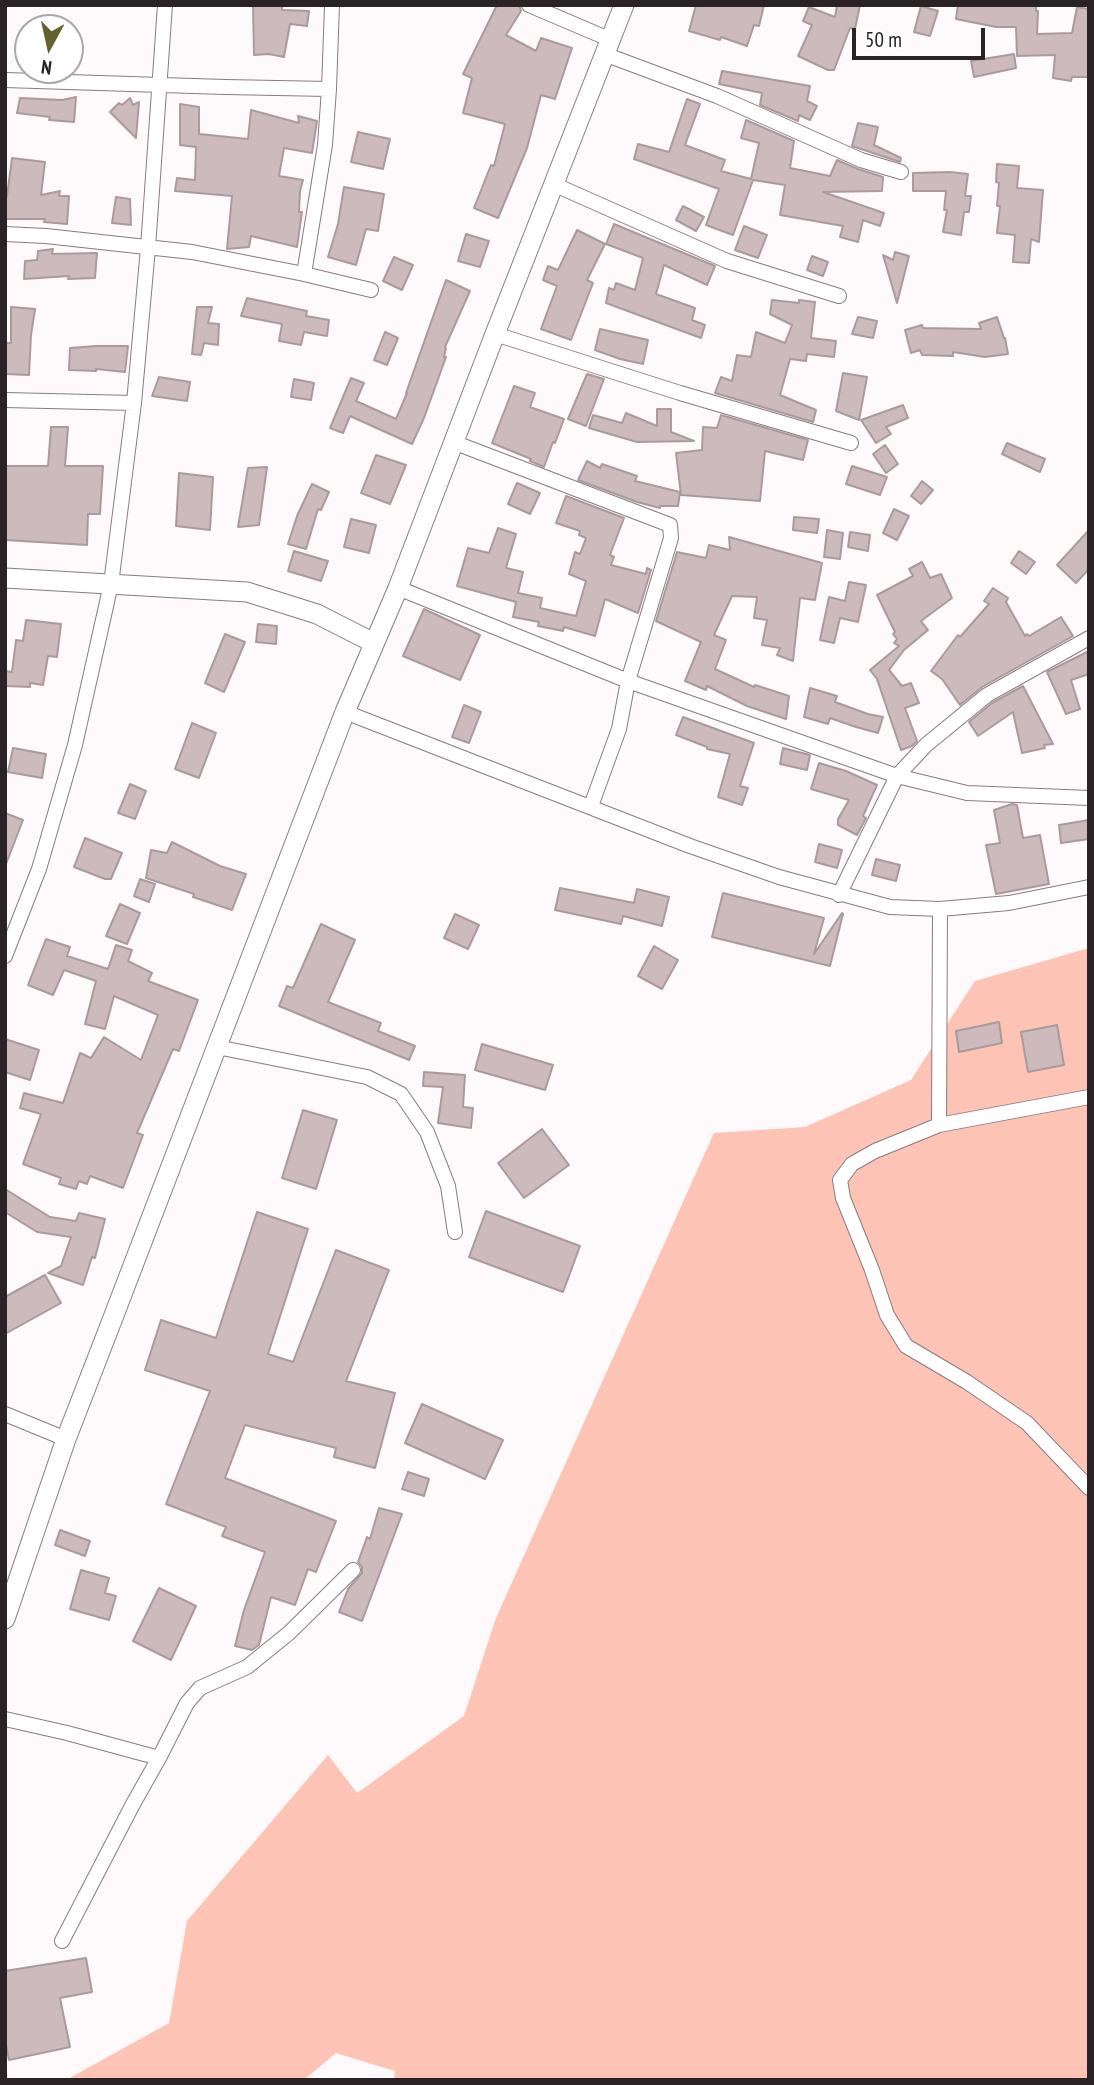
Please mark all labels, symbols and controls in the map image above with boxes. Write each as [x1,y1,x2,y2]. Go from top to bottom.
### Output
north arrow [14,14,84,84]
scale bar [856,14,989,58]
text: 50 m [865,26,902,53]
text: N [40,55,53,80]

